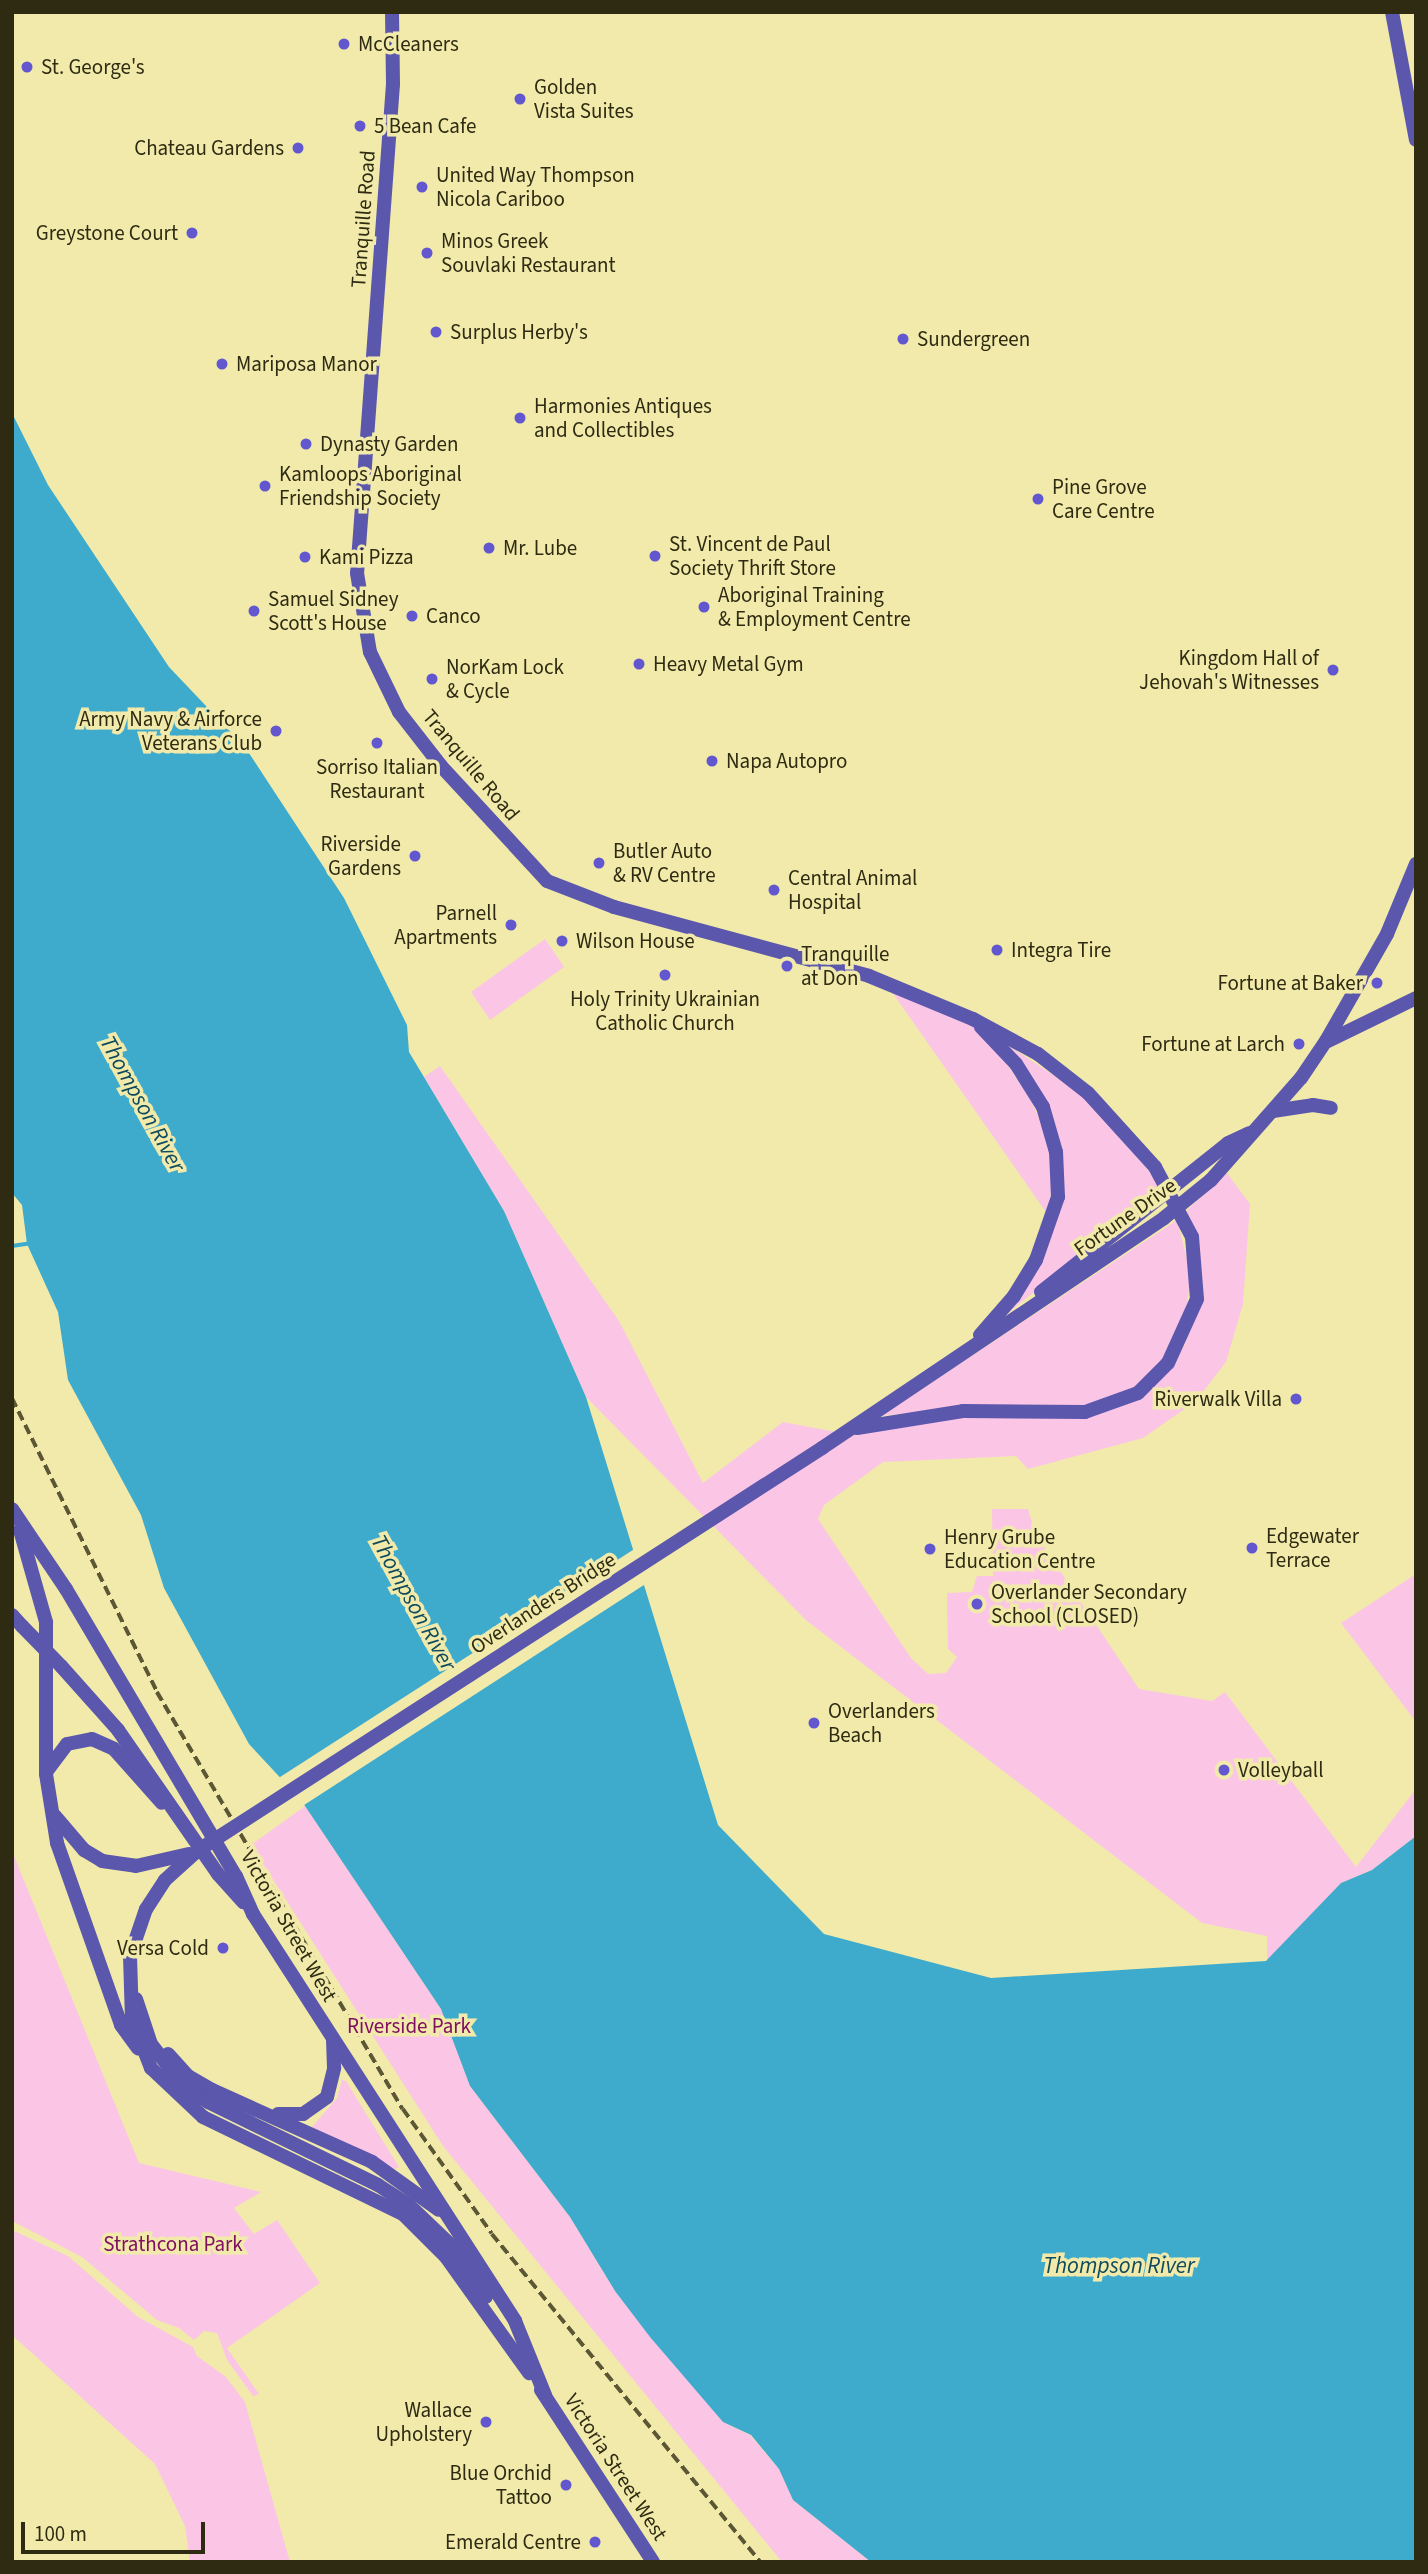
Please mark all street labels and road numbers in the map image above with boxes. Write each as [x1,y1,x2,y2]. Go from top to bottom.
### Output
street label: Tranquille Road [346,149,380,289]
street label: Tranquille Road [417,704,525,826]
street label: Fortune Drive [1069,1173,1181,1261]
street label: Overlanders Bridge [466,1547,620,1659]
street label: Victoria Street West [236,1846,342,2006]
street label: Victoria Street West [559,2389,673,2545]

